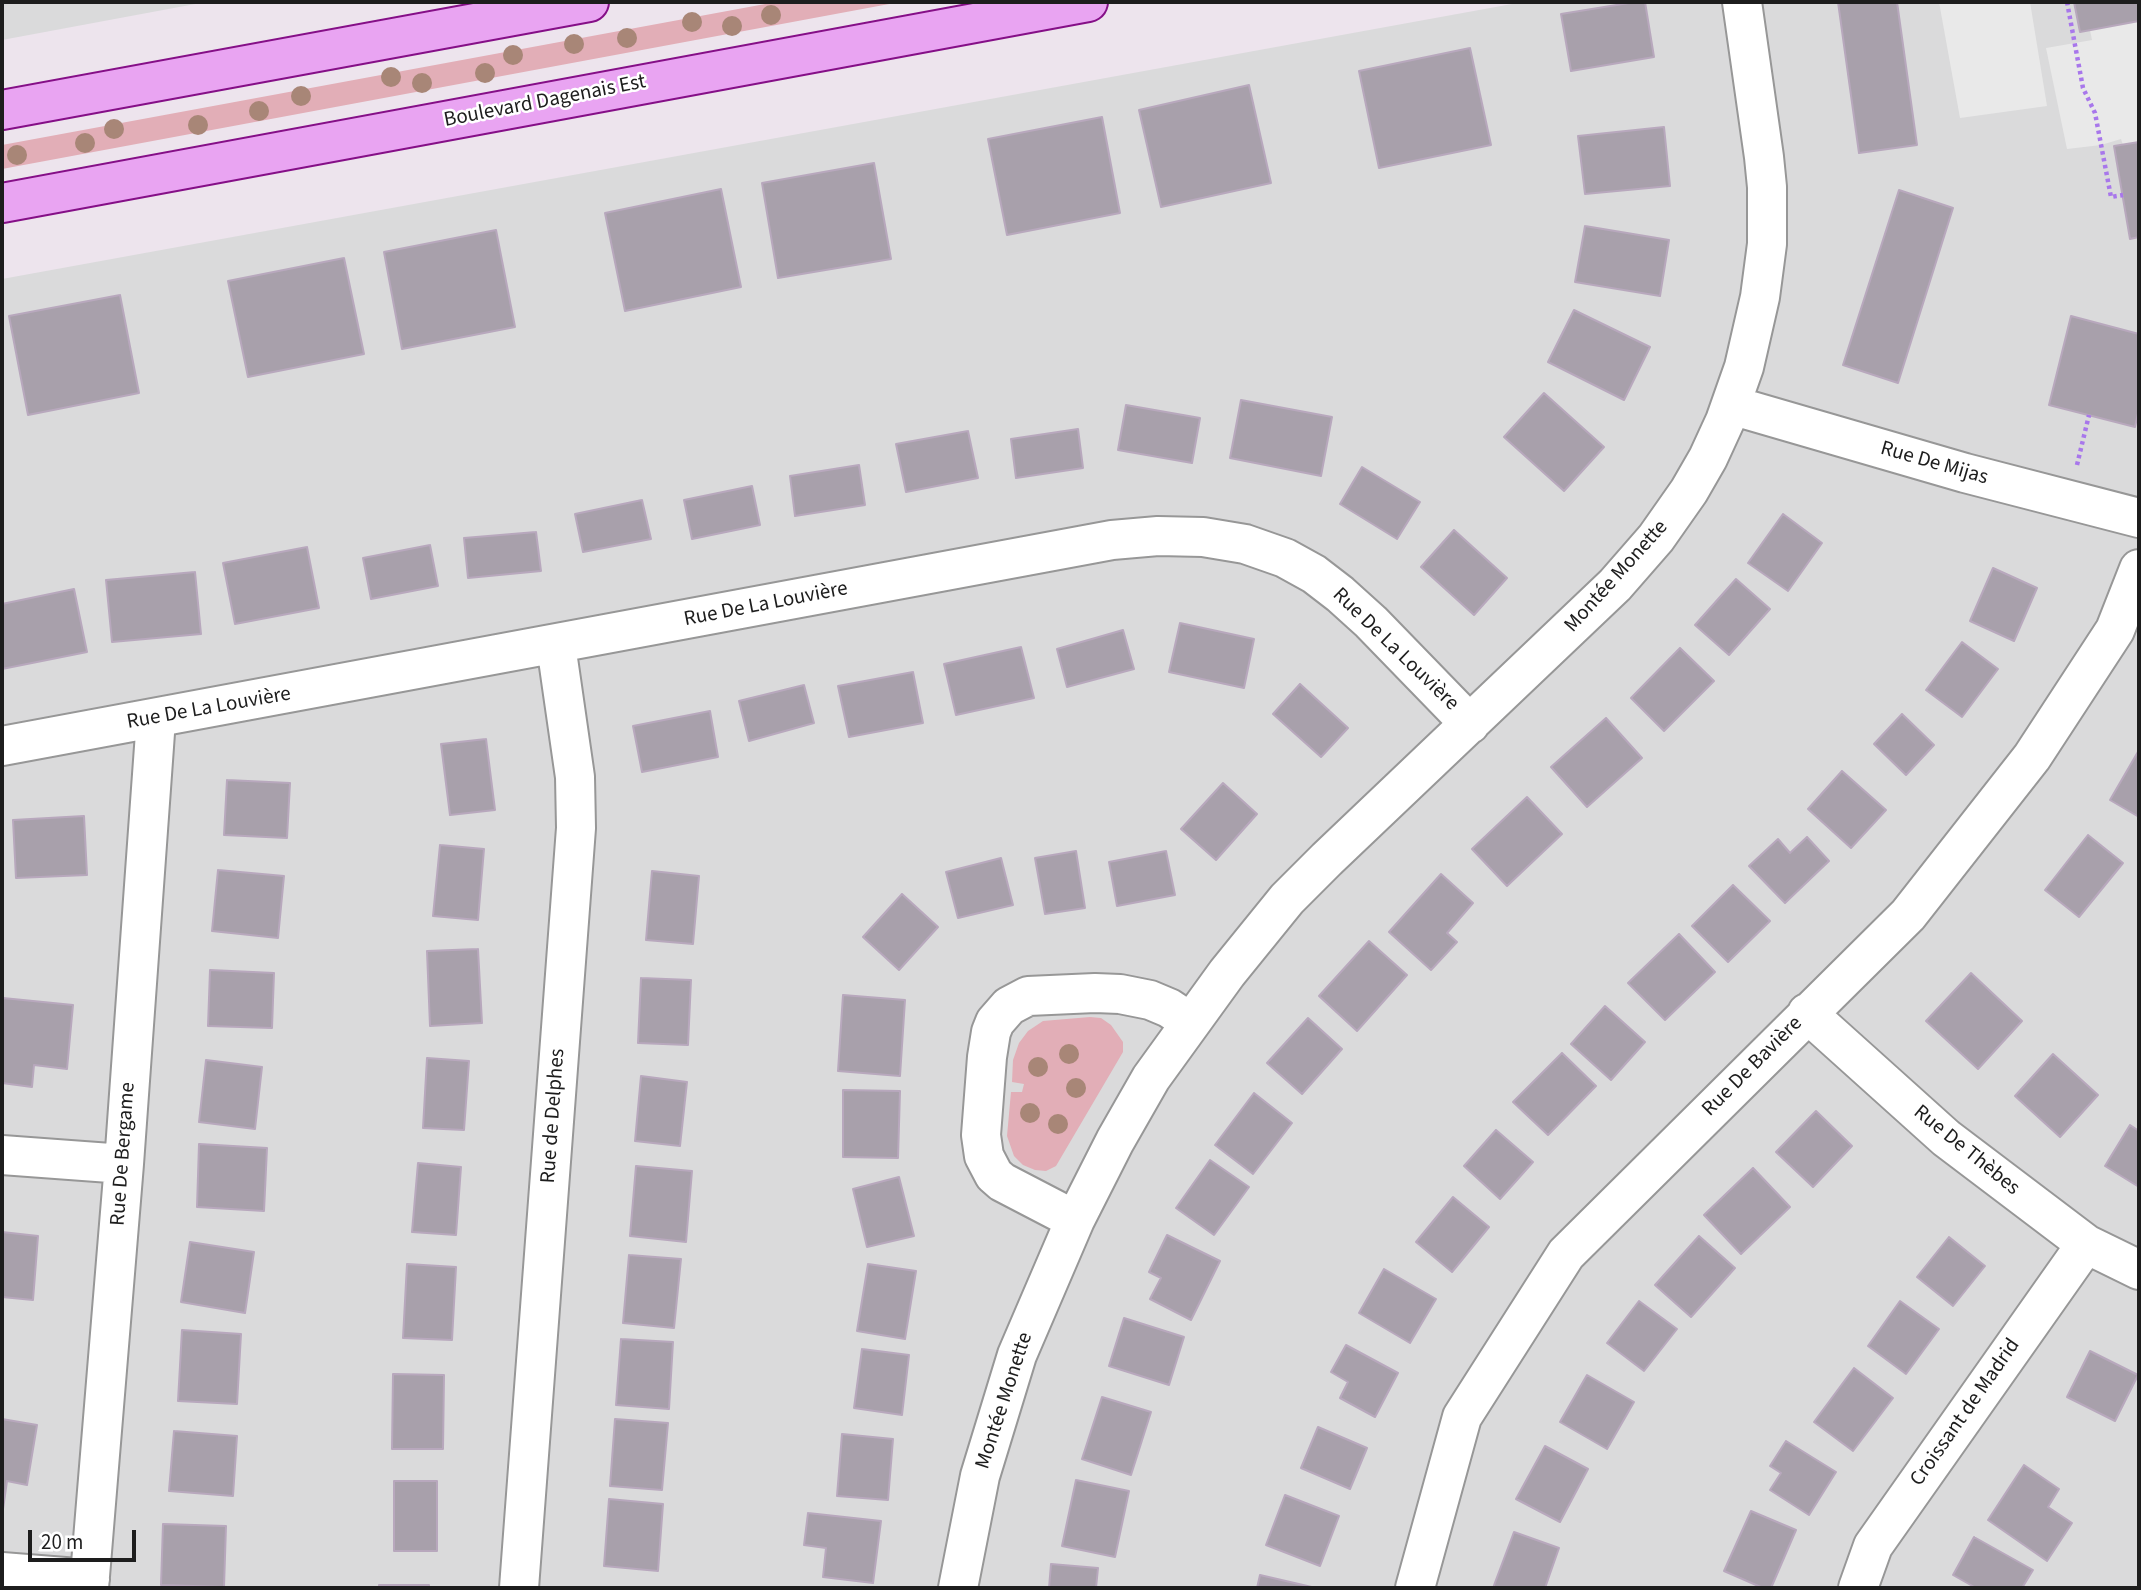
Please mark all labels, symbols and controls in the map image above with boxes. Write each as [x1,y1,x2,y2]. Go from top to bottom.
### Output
street label: Boulevard Dagenais Est [442,70,648,134]
street label: Rue De Mijas [1877,437,1991,491]
street label: Montée Monette [1560,516,1674,638]
street label: Rue De La Louvière [682,577,850,633]
street label: Rue De La Louvière [1326,583,1464,717]
street label: Rue De La Louvière [125,682,293,736]
street label: Rue De Bavière [1698,1012,1808,1122]
street label: Rue de Delphes [537,1048,571,1184]
street label: Rue De Bergame [106,1081,142,1227]
street label: Rue De Thèbes [1908,1100,2024,1202]
street label: Montée Monette [971,1329,1039,1473]
street label: Croissant de Madrid [1906,1334,2026,1492]
scale bar [32,1516,140,1560]
text: 20 m [41,1527,83,1557]

